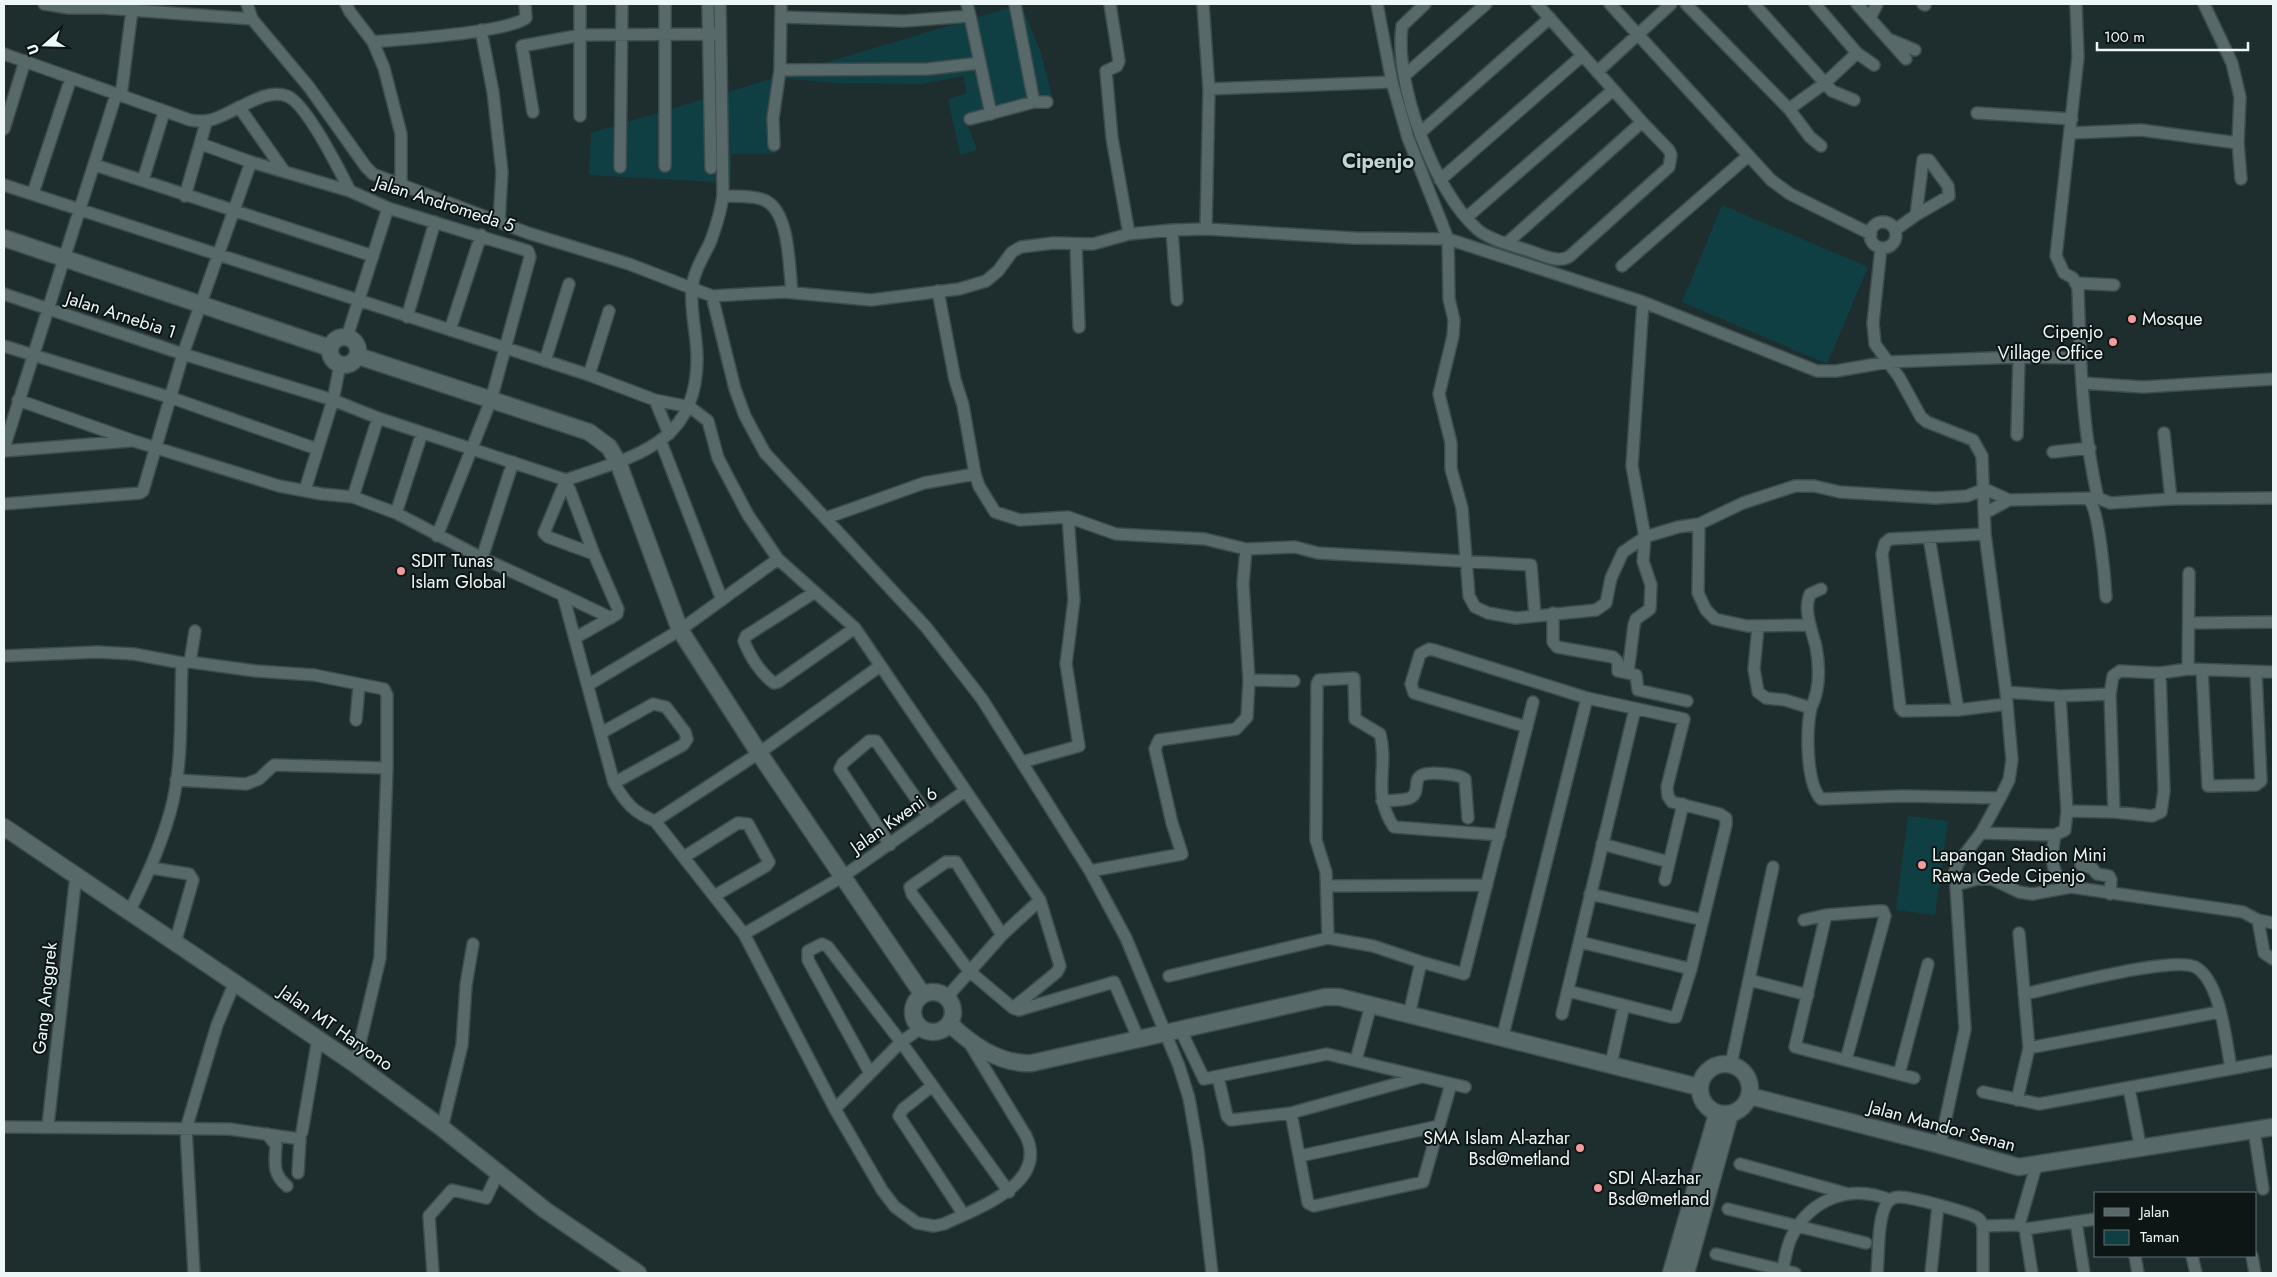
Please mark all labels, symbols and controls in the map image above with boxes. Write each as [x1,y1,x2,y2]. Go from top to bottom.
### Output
north arrow [20,20,70,70]
scale bar [2097,20,2248,52]
text: 100 m [2104,26,2145,48]
text: U [22,41,44,57]
district label: Cipenjo [1342,147,1414,176]
street label: Jalan Andromeda 5 [370,169,518,239]
street label: Jalan Arnebia 1 [61,284,179,345]
place label: Mosque [2142,306,2203,332]
marker: Mosque [2126,313,2138,325]
place label: Cipenjo Village Office [1998,319,2103,366]
marker: Cipenjo Village Office [2107,336,2119,348]
place label: SDIT Tunas Islam Global [411,548,506,595]
marker: SDIT Tunas Islam Global [395,565,407,577]
street label: Jalan Kweni 6 [844,780,943,861]
place label: Lapangan Stadion Mini Rawa Gede Cipenjo [1932,842,2107,889]
marker: Lapangan Stadion Mini Rawa Gede Cipenjo [1916,859,1928,871]
street label: Gang Anggrek [26,941,64,1055]
street label: Jalan MT Haryono [272,978,398,1077]
street label: Jalan Mandor Senan [1863,1093,2019,1158]
place label: SMA Islam Al-azhar Bsd@metland [1423,1125,1571,1172]
marker: SMA Islam Al-azhar Bsd@metland [1574,1142,1586,1154]
place label: SDI Al-azhar Bsd@metland [1608,1165,1710,1212]
marker: SDI Al-azhar Bsd@metland [1592,1182,1604,1194]
legend [2094,1192,2257,1257]
text: Jalan [2138,1201,2169,1223]
text: Taman [2140,1226,2179,1248]

